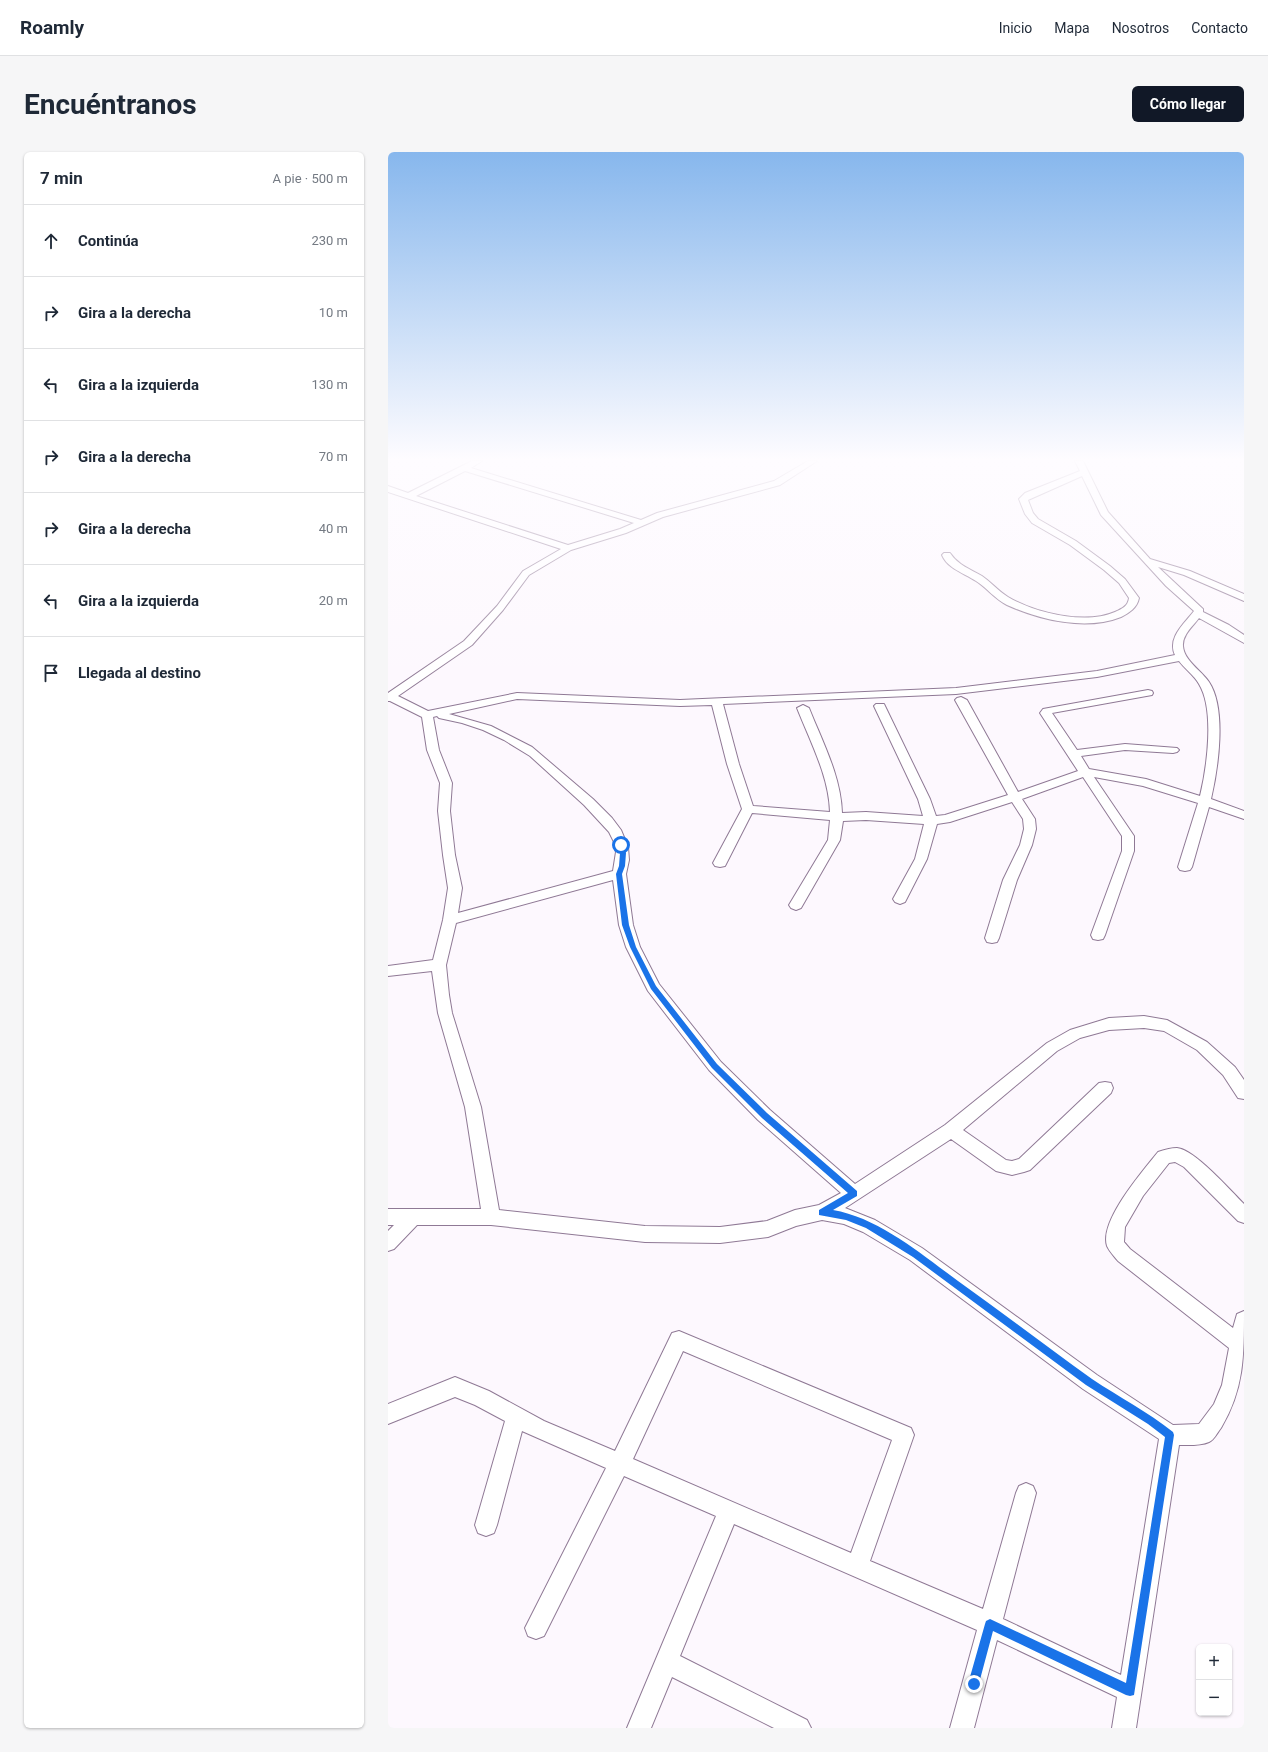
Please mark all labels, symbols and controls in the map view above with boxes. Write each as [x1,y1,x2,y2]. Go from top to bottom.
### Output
text: Roamly [20,16,84,39]
text: Inicio [999,20,1032,36]
text: Mapa [1054,20,1090,36]
text: Nosotros [1112,20,1169,36]
text: Contacto [1191,20,1248,36]
button: Cómo llegar [1132,86,1244,122]
text: Encuéntranos [24,88,197,121]
text: 7 min [40,168,83,188]
text: A pie · 500 m [273,171,348,186]
icon: ahead [40,230,62,252]
text: Continúa [78,232,139,250]
text: 230 m [311,233,348,248]
icon: right [40,302,62,324]
text: Gira a la derecha [78,304,191,322]
text: 10 m [319,305,348,320]
icon: left [40,374,62,396]
text: Gira a la izquierda [78,376,199,394]
text: 130 m [311,377,348,392]
icon: right [40,446,62,468]
text: Gira a la derecha [78,448,191,466]
text: 70 m [319,449,348,464]
icon: right [40,518,62,540]
text: Gira a la derecha [78,520,191,538]
text: 40 m [319,521,348,536]
icon: left [40,590,62,612]
text: Gira a la izquierda [78,592,199,610]
text: 20 m [319,593,348,608]
icon: arrive [40,662,62,684]
text: Llegada al destino [78,664,201,682]
route start [612,836,630,854]
map controls [1196,1644,1232,1716]
button: + [1196,1644,1232,1680]
route end [965,1675,983,1693]
button: − [1196,1680,1232,1716]

